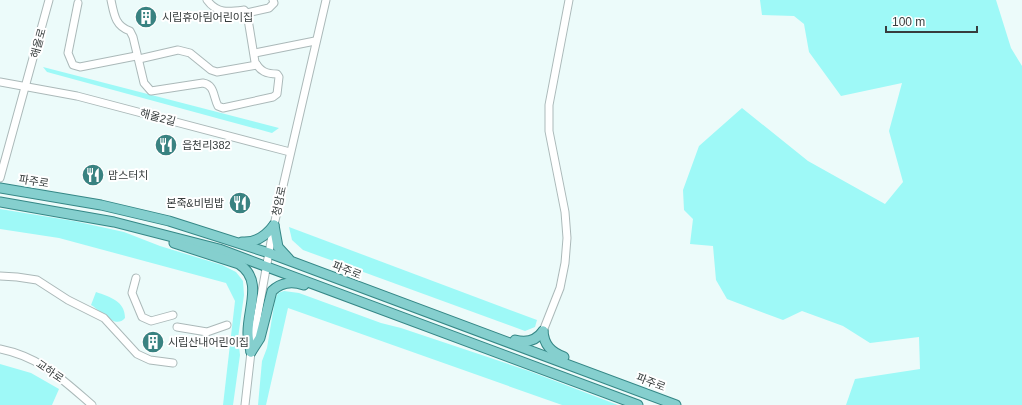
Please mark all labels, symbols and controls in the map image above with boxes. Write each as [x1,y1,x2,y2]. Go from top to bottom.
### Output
building icon: 시립휴아림어린이집 [133,4,159,30]
scale bar [886,8,977,34]
place label: 시립휴아림어린이집 [162,11,253,23]
text: 100 m [892,15,925,29]
street label: 해올로 [28,27,48,59]
street label: 해올2길 [139,106,177,128]
restaurant icon: 읍천리382 [153,132,179,158]
place label: 읍천리382 [182,139,231,151]
restaurant icon: 맘스터치 [80,162,106,188]
place label: 맘스터치 [108,169,148,181]
street label: 파주로 [18,173,50,189]
street label: 청암로 [270,185,288,217]
restaurant icon: 본죽&비빔밥 [227,190,253,216]
place label: 본죽&비빔밥 [166,197,224,209]
street label: 파주로 [331,259,363,281]
building icon: 시립산내어린이집 [140,329,166,355]
place label: 시립산내어린이집 [168,336,249,348]
street label: 교하로 [34,358,66,384]
street label: 파주로 [635,371,667,393]

